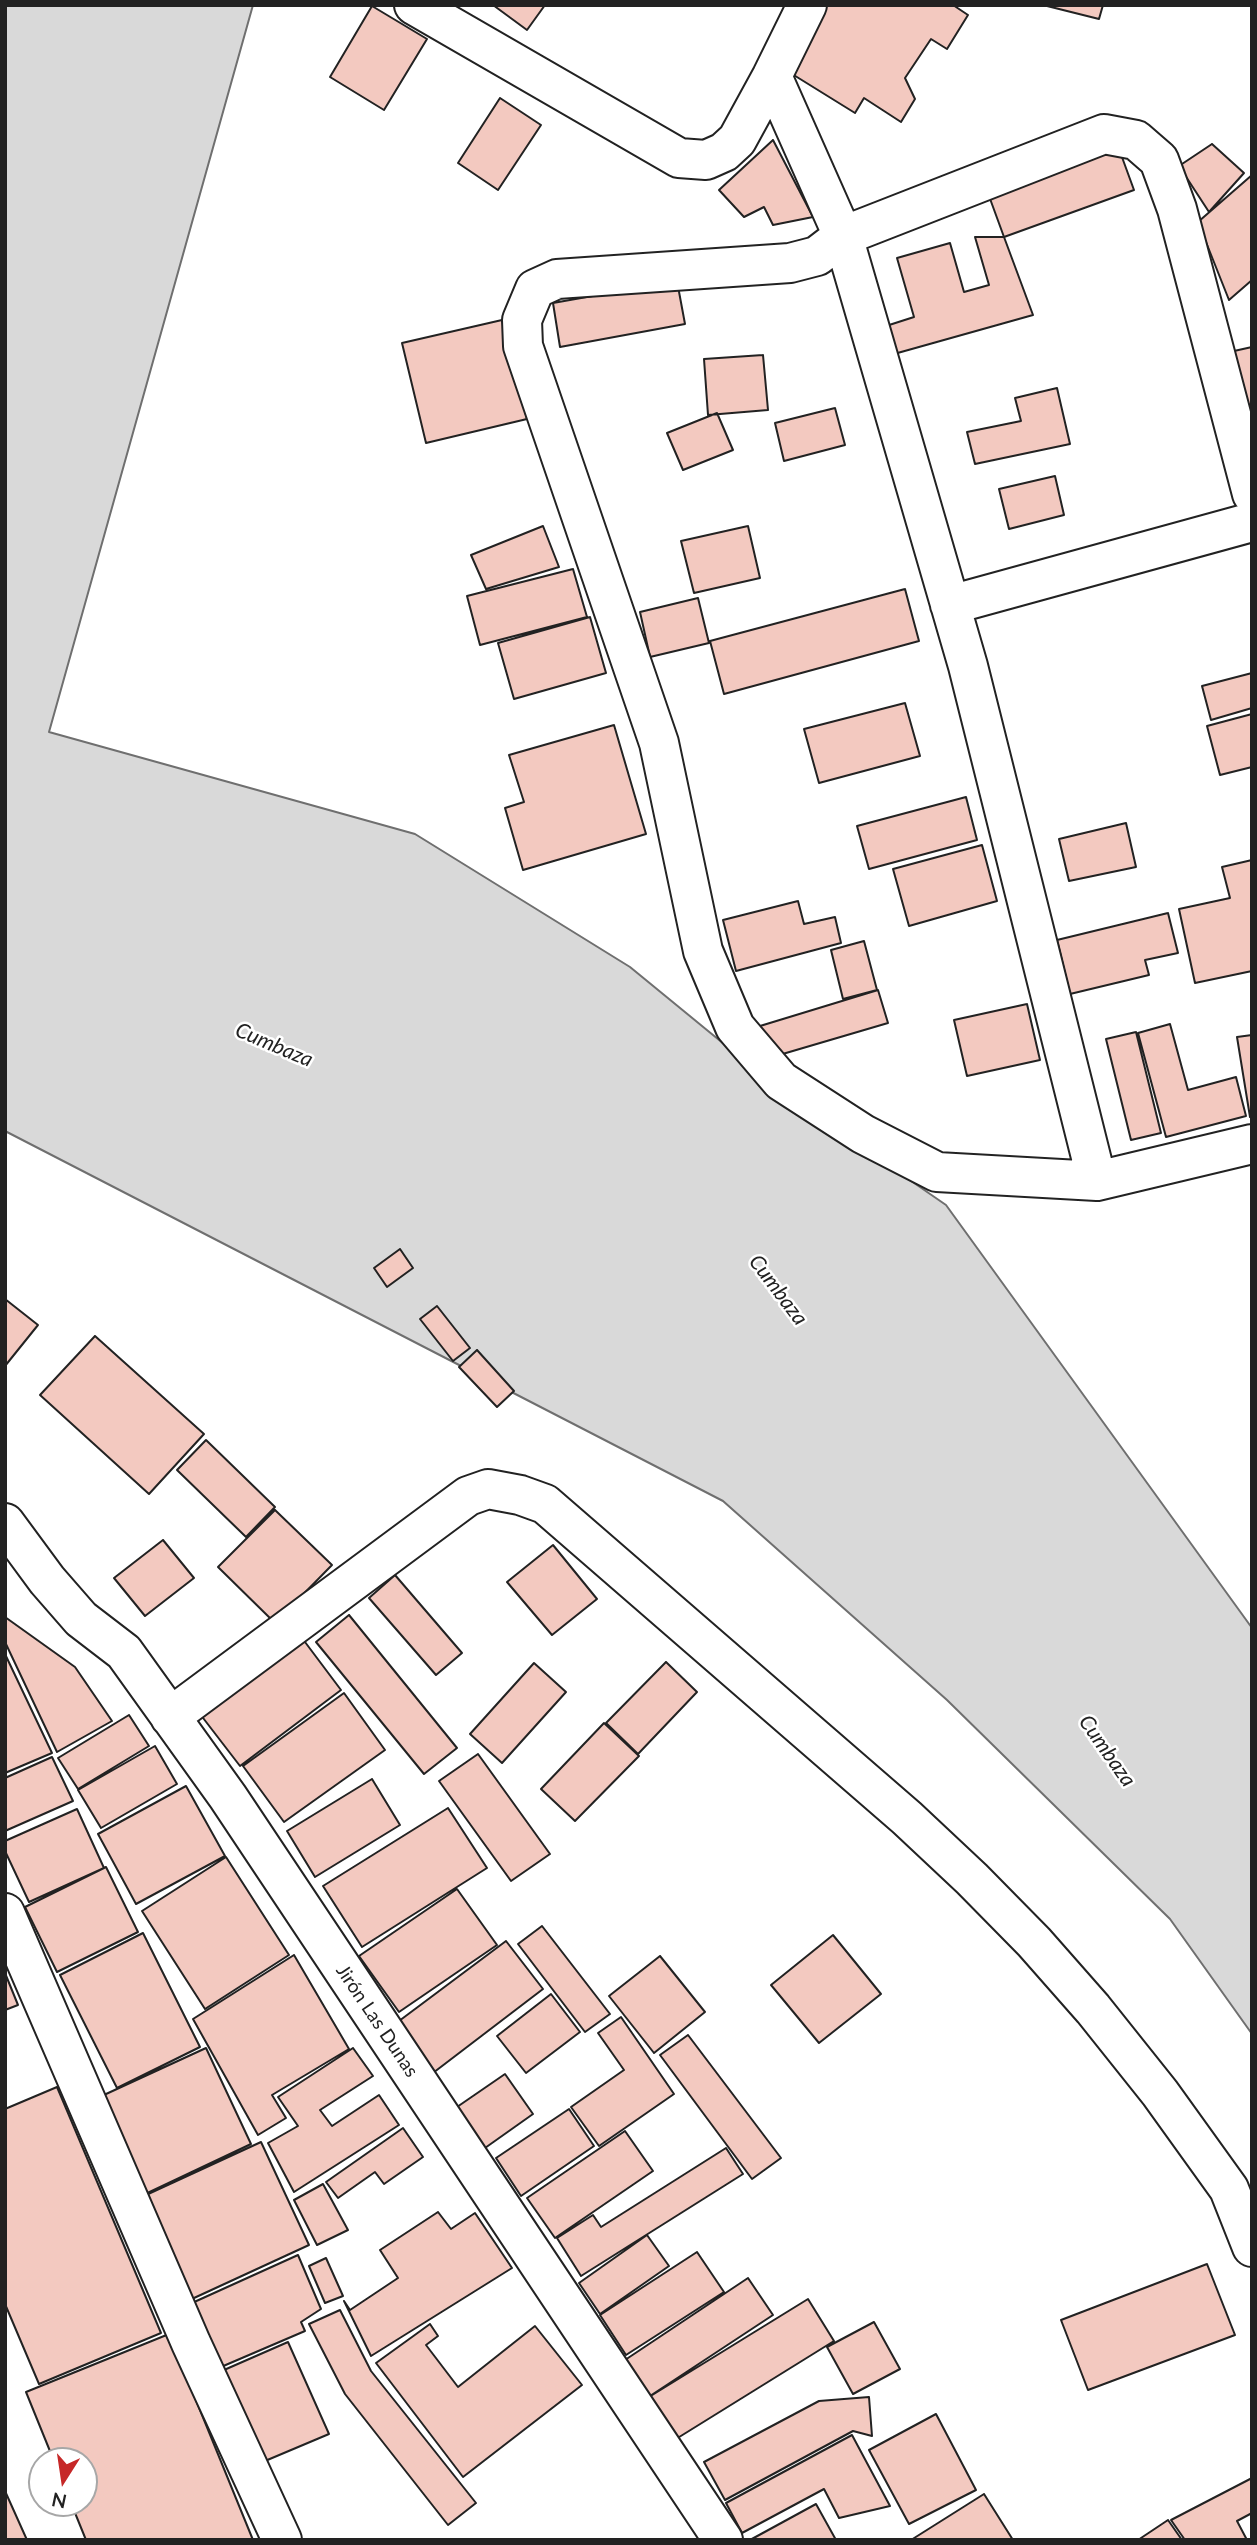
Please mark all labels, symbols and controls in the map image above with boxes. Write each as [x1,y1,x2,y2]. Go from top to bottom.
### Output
water label: Cumbaza [231,1017,317,1073]
water label: Cumbaza [743,1250,813,1330]
water label: Cumbaza [1073,1710,1141,1792]
street label: Jirón Las Dunas [331,1960,423,2082]
north arrow [28,2447,98,2517]
text: N [49,2488,69,2514]

